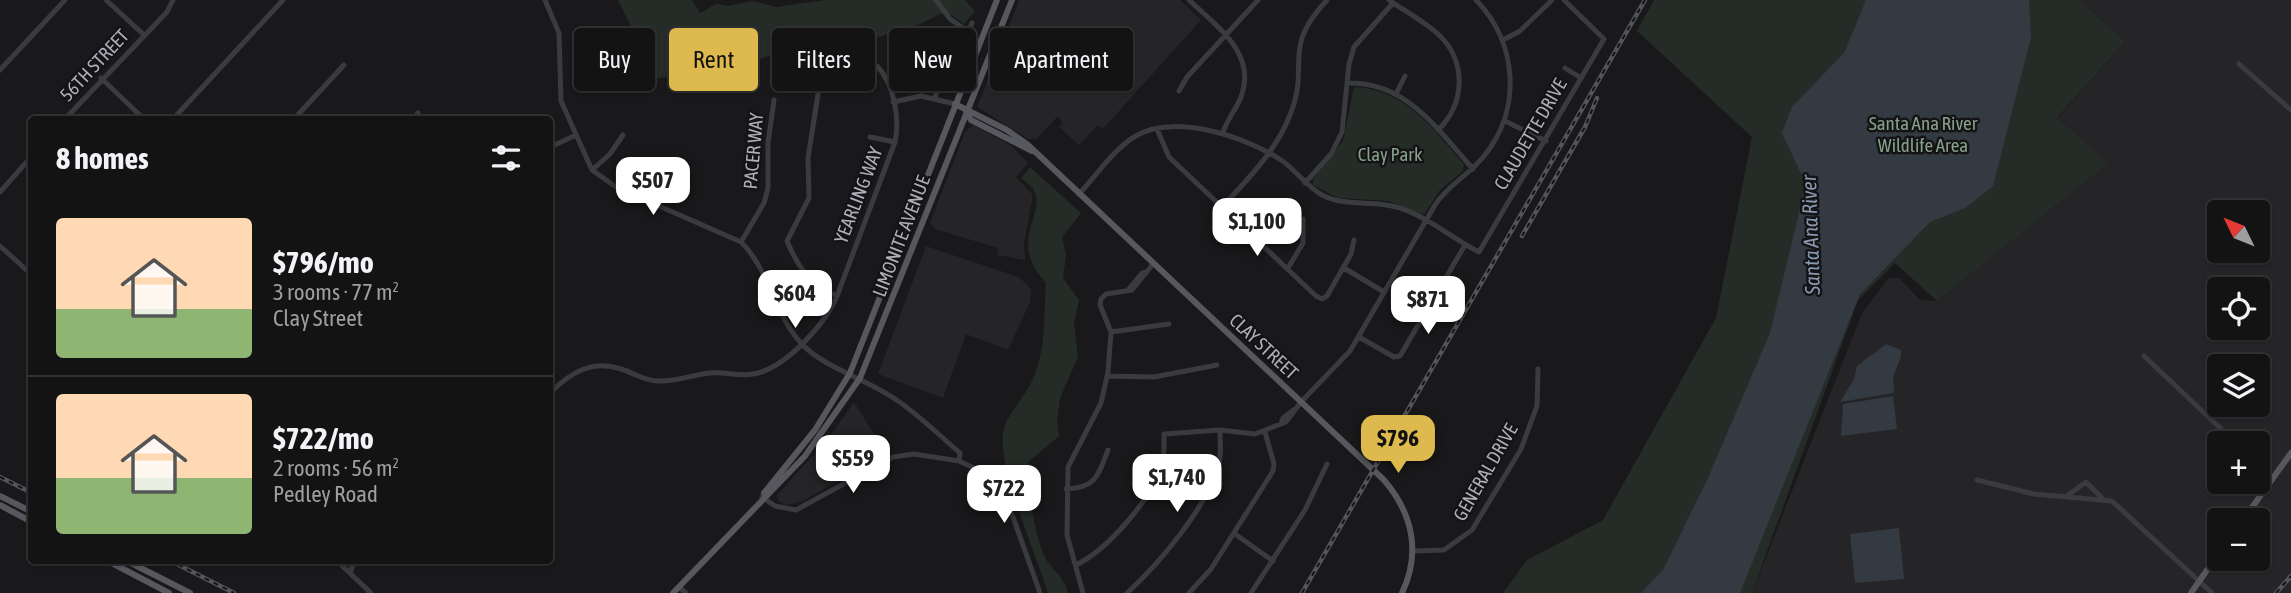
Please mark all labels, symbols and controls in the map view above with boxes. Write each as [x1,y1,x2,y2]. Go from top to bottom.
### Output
street label: 56TH STREET [55,24,133,105]
chip: Buy [574,28,655,91]
chip: Rent [669,28,758,91]
chip: Filters [772,28,875,91]
chip: New [889,28,976,91]
chip: Apartment [990,28,1133,91]
street label: CLAUDETTE DRIVE [1489,74,1571,194]
street label: PACER WAY [739,111,767,190]
park label: Santa Ana River Wildlife Area [1869,112,1978,156]
icon: filters [487,139,525,177]
text: 8 homes [56,141,149,175]
street label: YEARLING WAY [830,143,887,246]
park label: Clay Park [1358,143,1423,165]
pin: $507 [612,158,694,217]
text: $507 [632,167,674,193]
street label: LIMONITE AVENUE [868,172,934,300]
water label: Santa Ana River [1796,174,1824,296]
pin: $1,100 [1200,198,1314,258]
north arrow [2207,200,2270,262]
map controls [2207,200,2270,571]
text: $1,100 [1229,208,1286,234]
text: $796/mo [273,245,374,279]
icon: home [112,246,196,330]
pin: $604 [754,270,836,330]
pin: $871 [1387,276,1469,336]
button: locate [2207,277,2270,340]
text: 3 rooms · 77 m² [273,279,399,305]
text: $604 [774,280,816,306]
text: $871 [1407,286,1449,312]
text: Clay Street [273,305,363,331]
street label: CLAY STREET [1225,309,1303,384]
button: layers [2207,354,2270,417]
pin: $796 [1357,416,1439,475]
street label: GENERAL DRIVE [1448,419,1522,525]
text: $722/mo [273,421,374,455]
icon: home [112,422,196,506]
text: $796 [1377,425,1419,451]
button: + [2207,431,2270,494]
pin: $559 [812,435,894,495]
text: $559 [832,445,874,471]
pin: $1,740 [1120,454,1234,514]
text: 2 rooms · 56 m² [273,455,399,481]
text: $1,740 [1149,464,1206,490]
pin: $722 [963,466,1045,525]
text: $722 [983,475,1025,501]
text: Pedley Road [273,481,378,507]
button: − [2207,508,2270,571]

